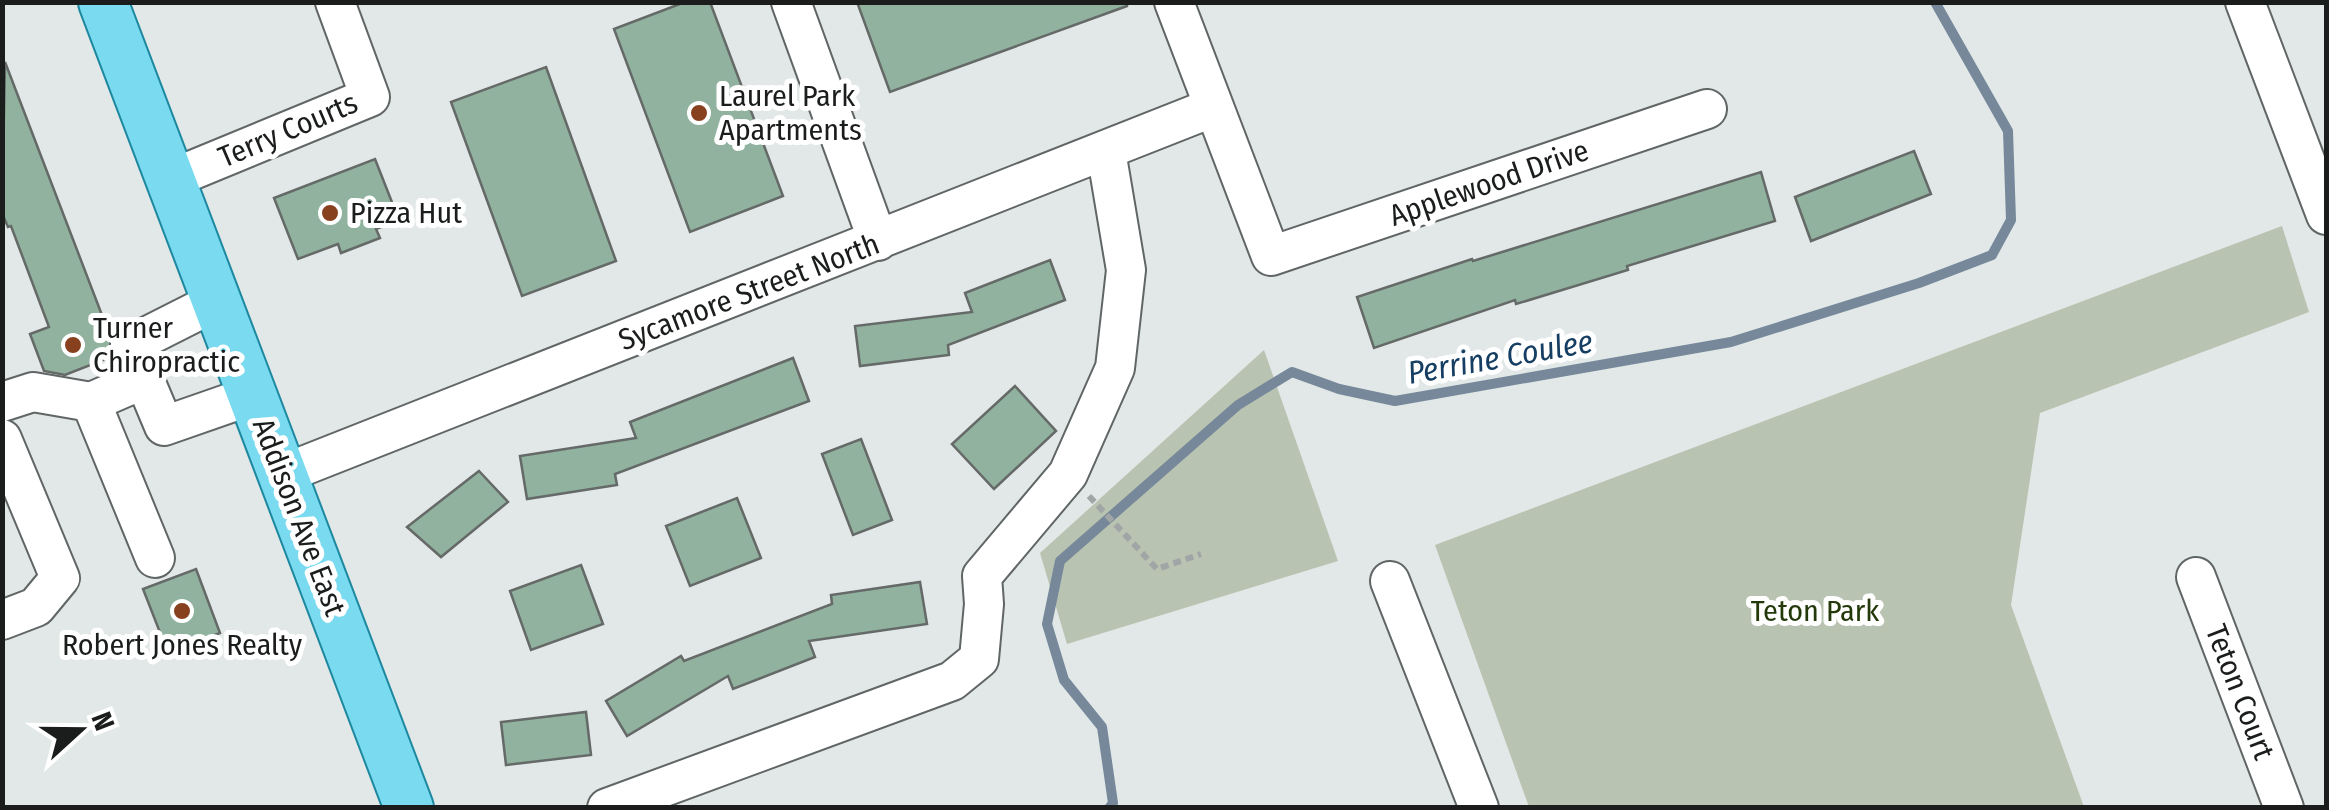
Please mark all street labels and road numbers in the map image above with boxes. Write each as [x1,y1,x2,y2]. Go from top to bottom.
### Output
street label: Terry Courts [213,85,363,175]
street label: Applewood Drive [1385,132,1593,234]
street label: Sycamore Street North [614,226,884,358]
street label: Addison Ave East [245,413,353,621]
street label: Teton Court [2198,620,2282,765]

